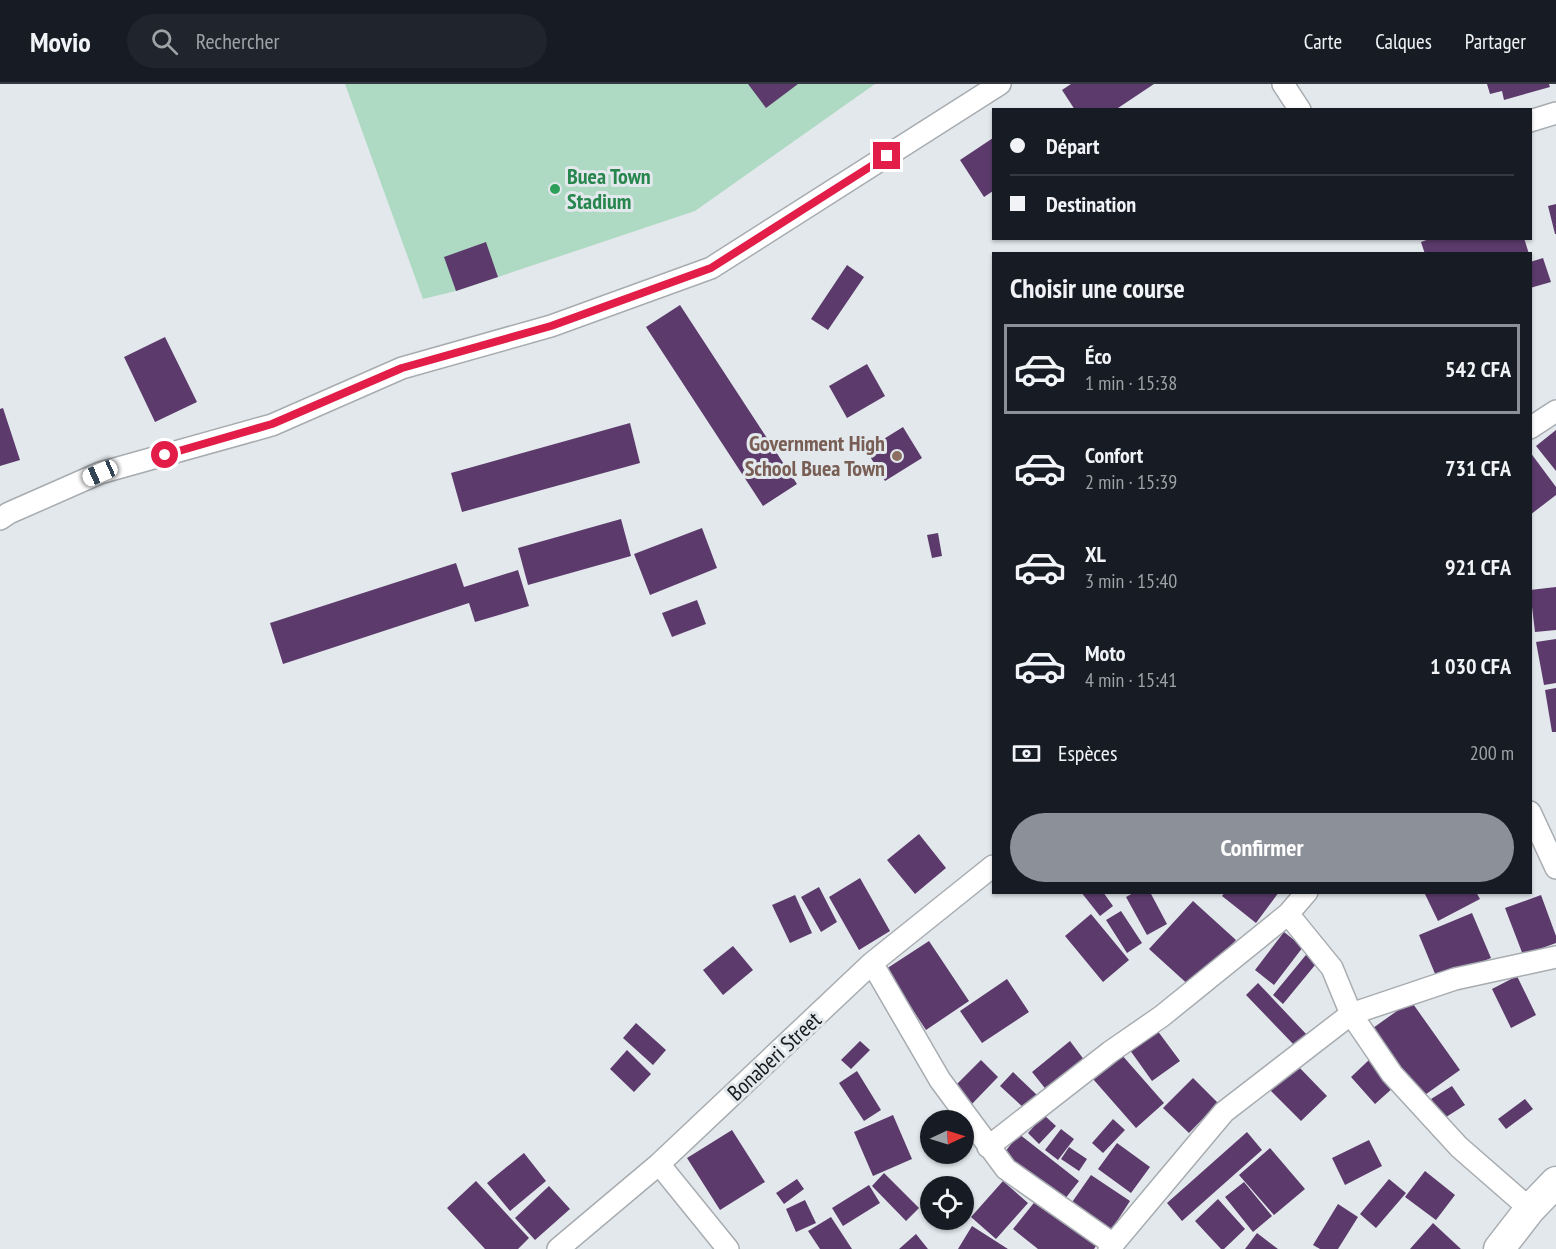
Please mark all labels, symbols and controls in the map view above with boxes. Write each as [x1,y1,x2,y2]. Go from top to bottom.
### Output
search box [127,14,547,68]
text: Movio [30,23,91,60]
icon: search [148,25,181,58]
text: Rechercher [196,27,280,55]
text: Carte [1304,28,1342,55]
text: Calques [1375,28,1432,55]
text: Partager [1465,28,1526,55]
text: Départ [1046,132,1100,160]
route end [873,142,900,169]
place label: Buea Town Stadium [567,162,651,215]
marker: Buea Town Stadium [548,182,562,196]
text: Destination [1046,190,1136,218]
text: Choisir une course [1010,271,1185,305]
icon: car [1013,342,1067,396]
text: Éco [1085,342,1112,370]
text: 542 CFA [1445,355,1511,383]
text: 1 min · 15:38 [1085,370,1177,396]
place label: Government High School Buea Town [745,429,885,482]
route start [151,441,178,468]
icon: car [1013,441,1067,495]
text: Confort [1085,441,1143,469]
marker: Government High School Buea Town [890,449,904,463]
text: 731 CFA [1445,454,1511,482]
car [80,457,120,489]
text: 2 min · 15:39 [1085,469,1177,495]
icon: car [1013,540,1067,594]
text: XL [1085,540,1106,568]
text: 921 CFA [1445,553,1511,581]
text: 3 min · 15:40 [1085,568,1177,594]
icon: car [1013,639,1067,693]
text: Moto [1085,639,1126,667]
text: 1 030 CFA [1430,652,1511,680]
text: 4 min · 15:41 [1085,667,1177,693]
icon: cash [1010,737,1043,770]
text: Espèces [1058,739,1117,767]
text: 200 m [1470,740,1514,766]
button: Confirmer [1010,813,1514,882]
street label: Bonaberi Street [721,1006,827,1106]
north arrow [920,1110,974,1164]
map controls [920,1110,974,1230]
button: locate [920,1176,974,1230]

